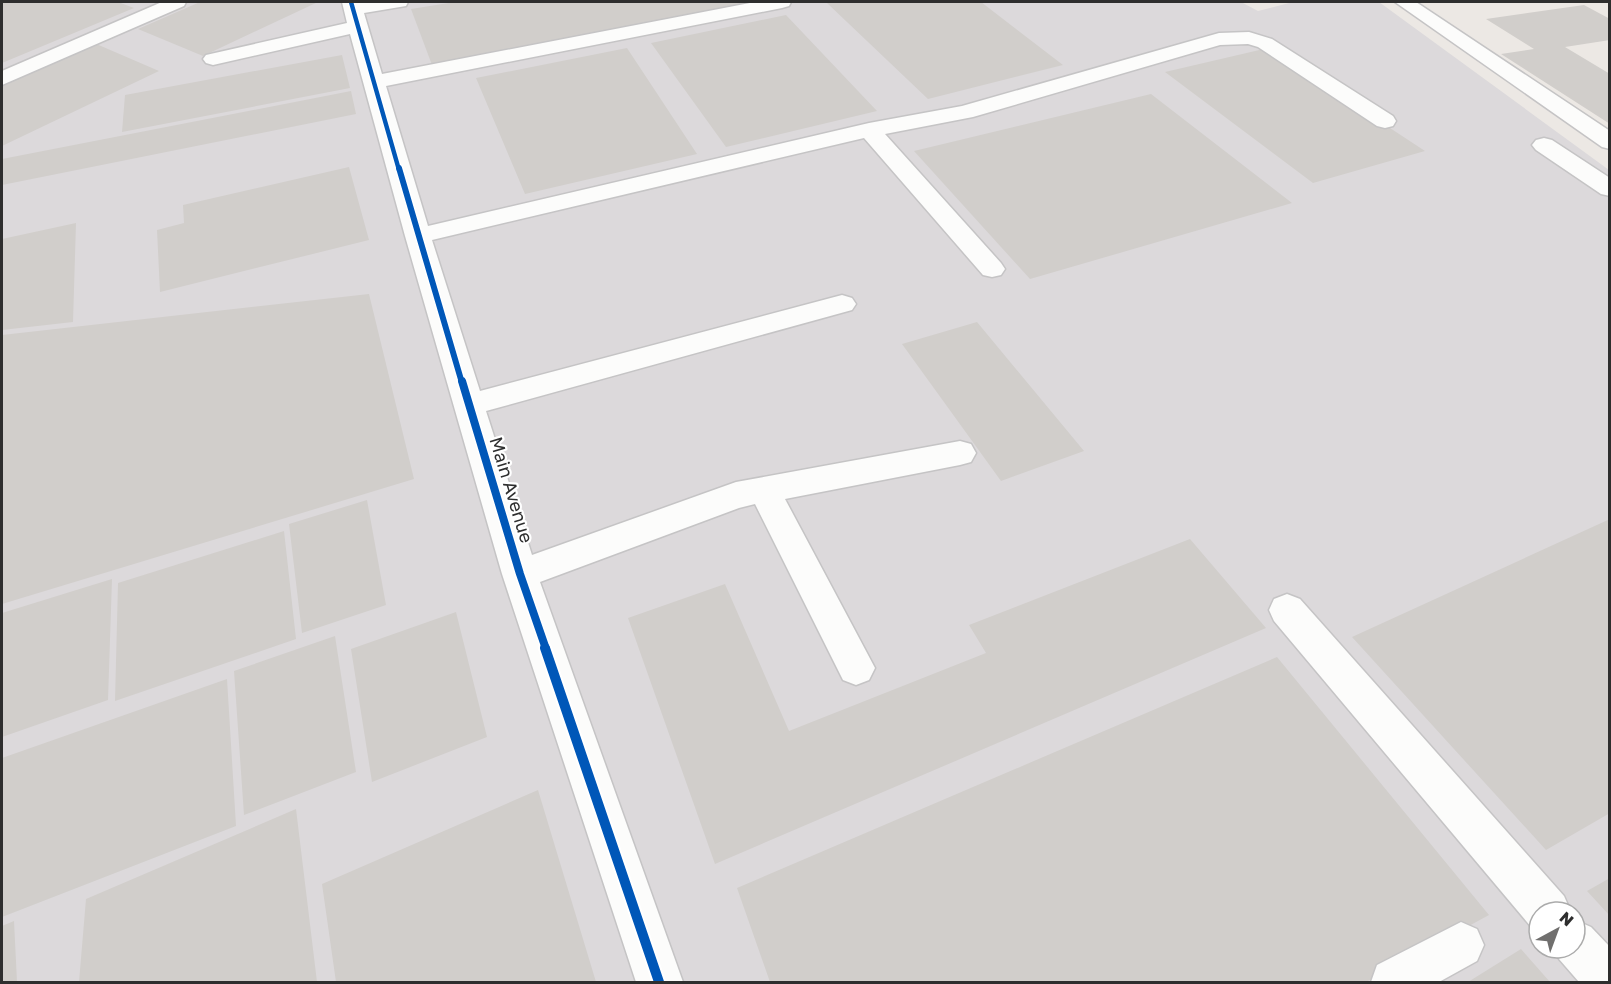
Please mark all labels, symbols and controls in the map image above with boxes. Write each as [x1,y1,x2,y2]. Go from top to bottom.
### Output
street label: Main Avenue [485,434,538,545]
north arrow [1527,900,1587,960]
text: N [1556,907,1578,930]

